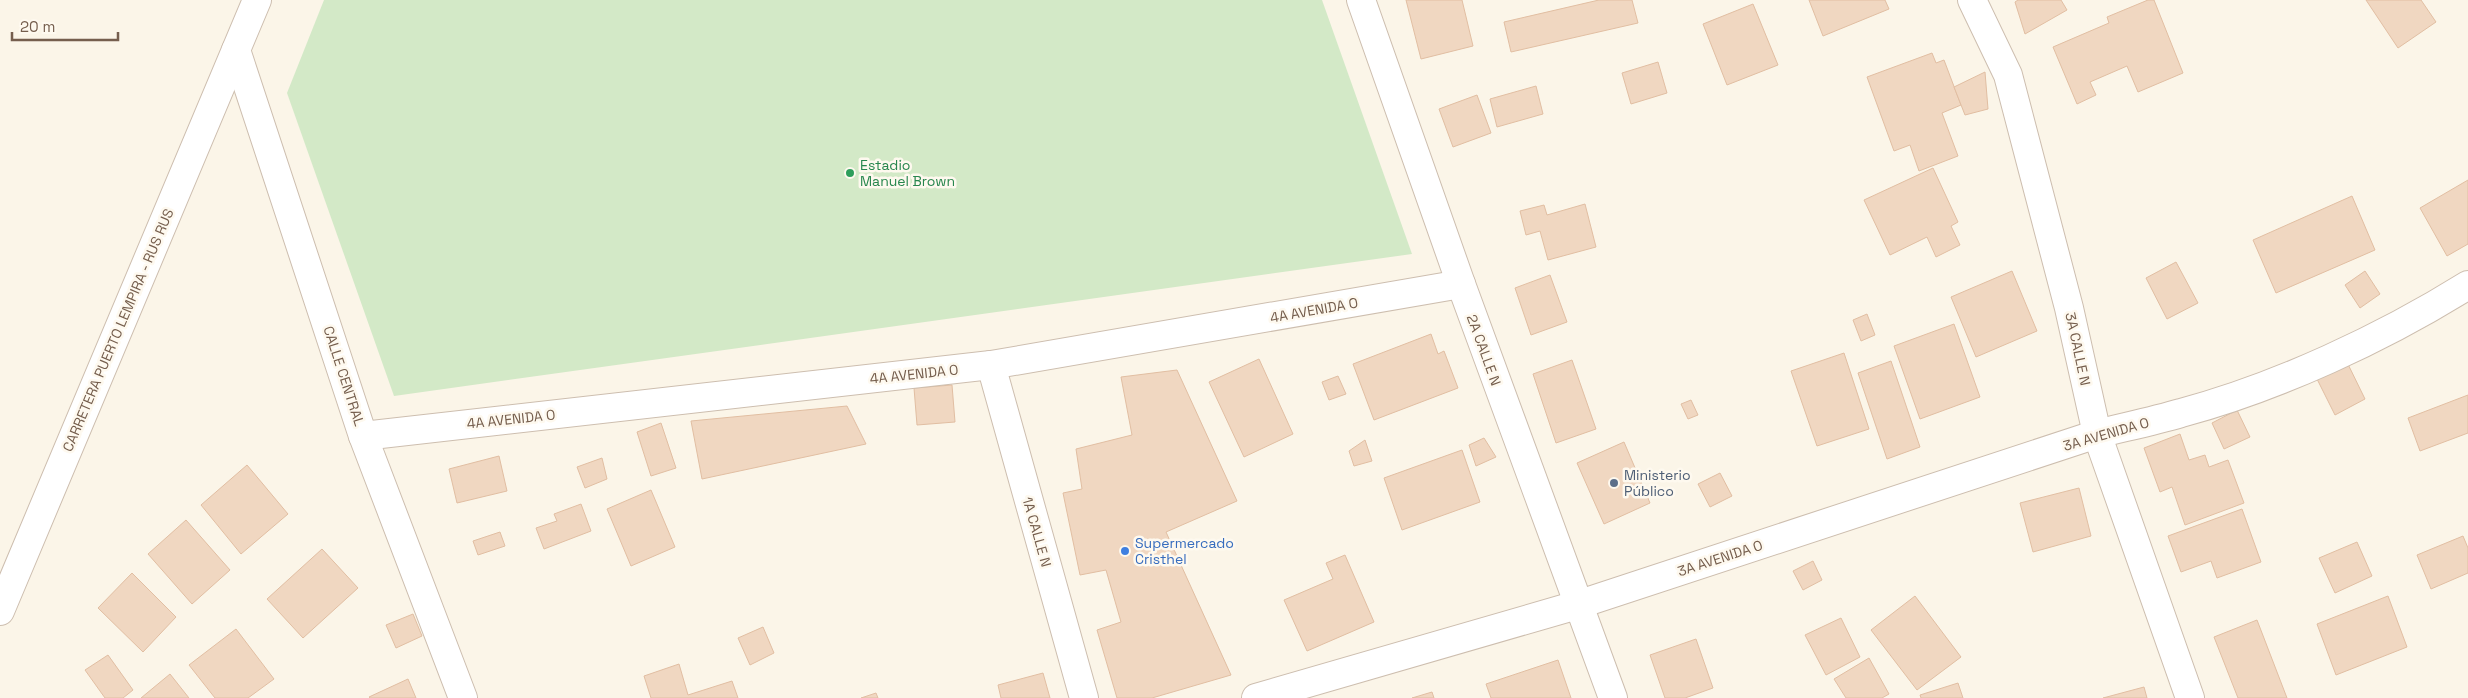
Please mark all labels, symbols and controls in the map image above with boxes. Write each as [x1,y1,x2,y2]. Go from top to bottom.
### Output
scale bar [12,10,119,42]
text: 20 m [20,17,55,36]
place label: Estadio Manuel Brown [860,156,955,190]
marker: Estadio Manuel Brown [844,167,856,179]
street label: CARRETERA PUERTO LEMPIRA - RUS RUS [58,206,178,454]
street label: 4A AVENIDA O [1269,293,1359,327]
street label: 3A CALLE N [2061,311,2095,387]
street label: 2A CALLE N [1463,312,1505,388]
street label: CALLE CENTRAL [319,324,369,429]
street label: 4A AVENIDA O [869,360,959,388]
street label: 4A AVENIDA O [466,405,556,433]
street label: 3A AVENIDA O [2061,413,2151,455]
place label: Ministerio Público [1624,466,1691,500]
marker: Ministerio Público [1608,477,1620,489]
street label: 1A CALLE N [1018,495,1056,569]
place label: Supermercado Cristhel [1135,534,1234,568]
street label: 3A AVENIDA O [1675,536,1765,580]
marker: Supermercado Cristhel [1119,545,1131,557]

